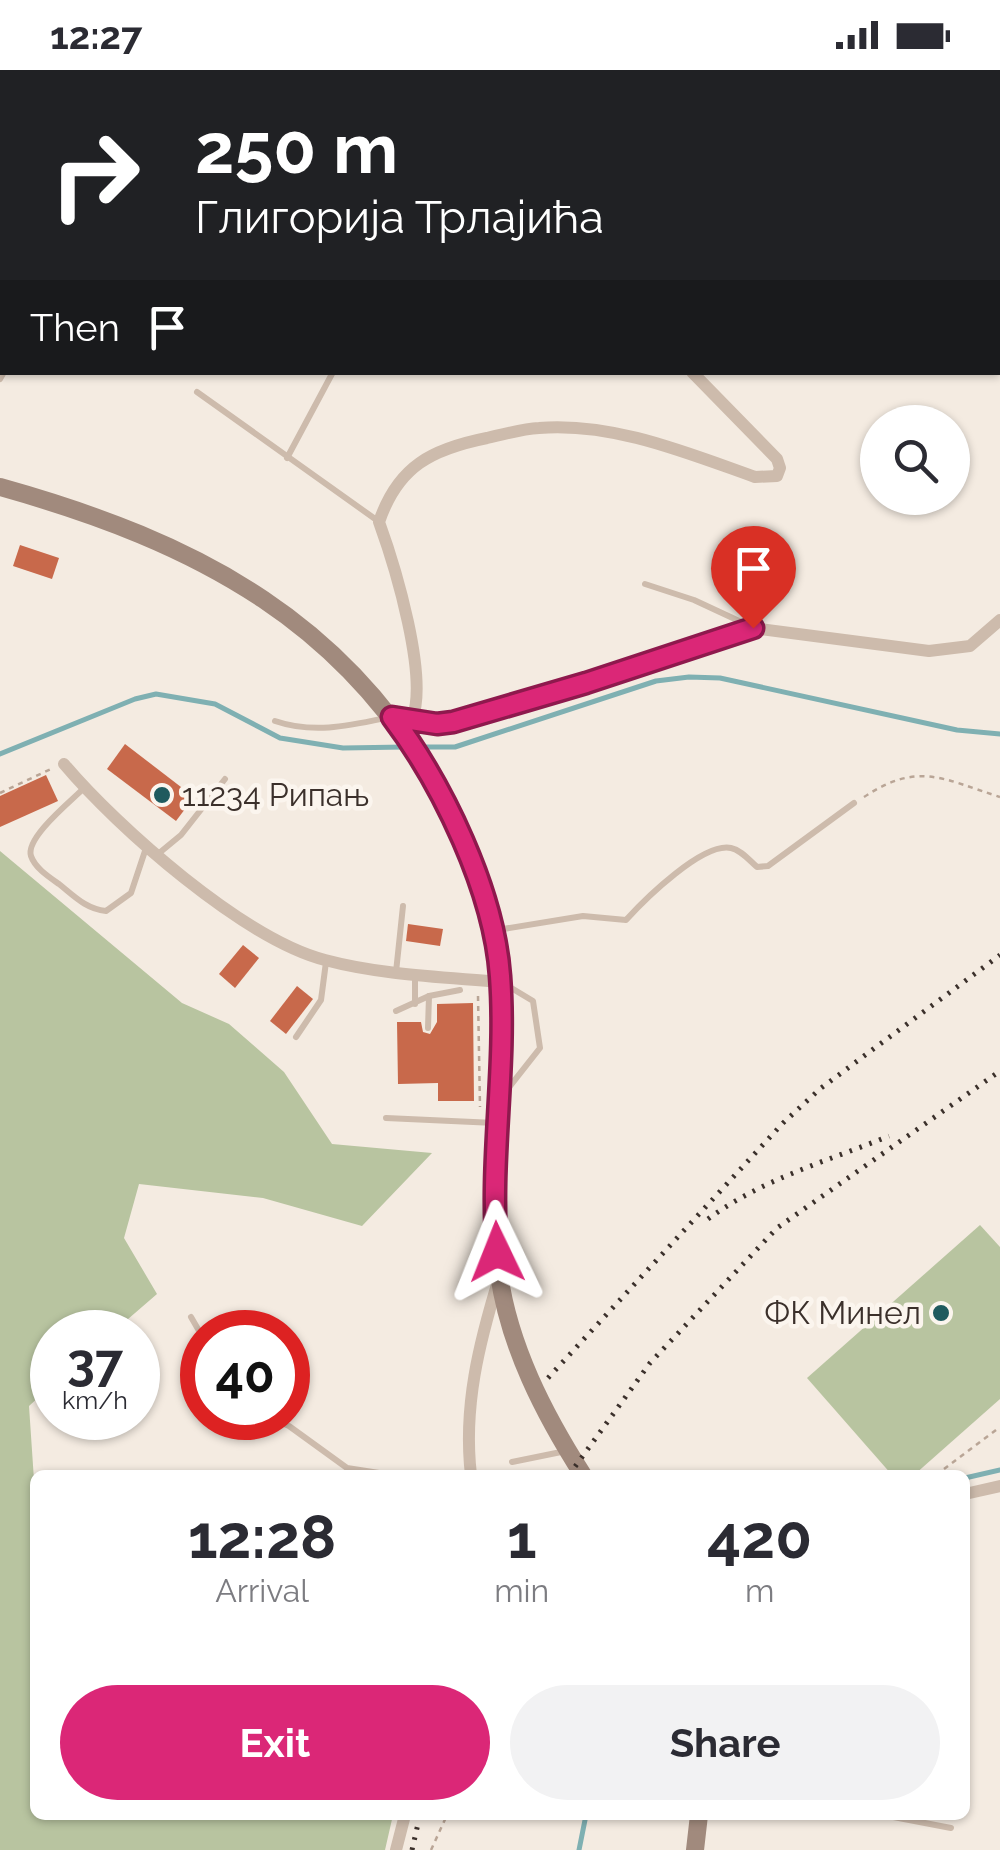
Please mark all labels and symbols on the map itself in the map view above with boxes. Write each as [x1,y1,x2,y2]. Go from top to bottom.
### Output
pin [711,526,796,629]
place label: 11234 Рипањ [182,776,369,813]
marker: 11234 Рипањ [151,784,173,806]
position arrow [445,1200,549,1304]
place label: ФК Минел [764,1294,921,1331]
marker: ФК Минел [930,1302,952,1324]
speed limit sign: 40 [180,1310,310,1440]

